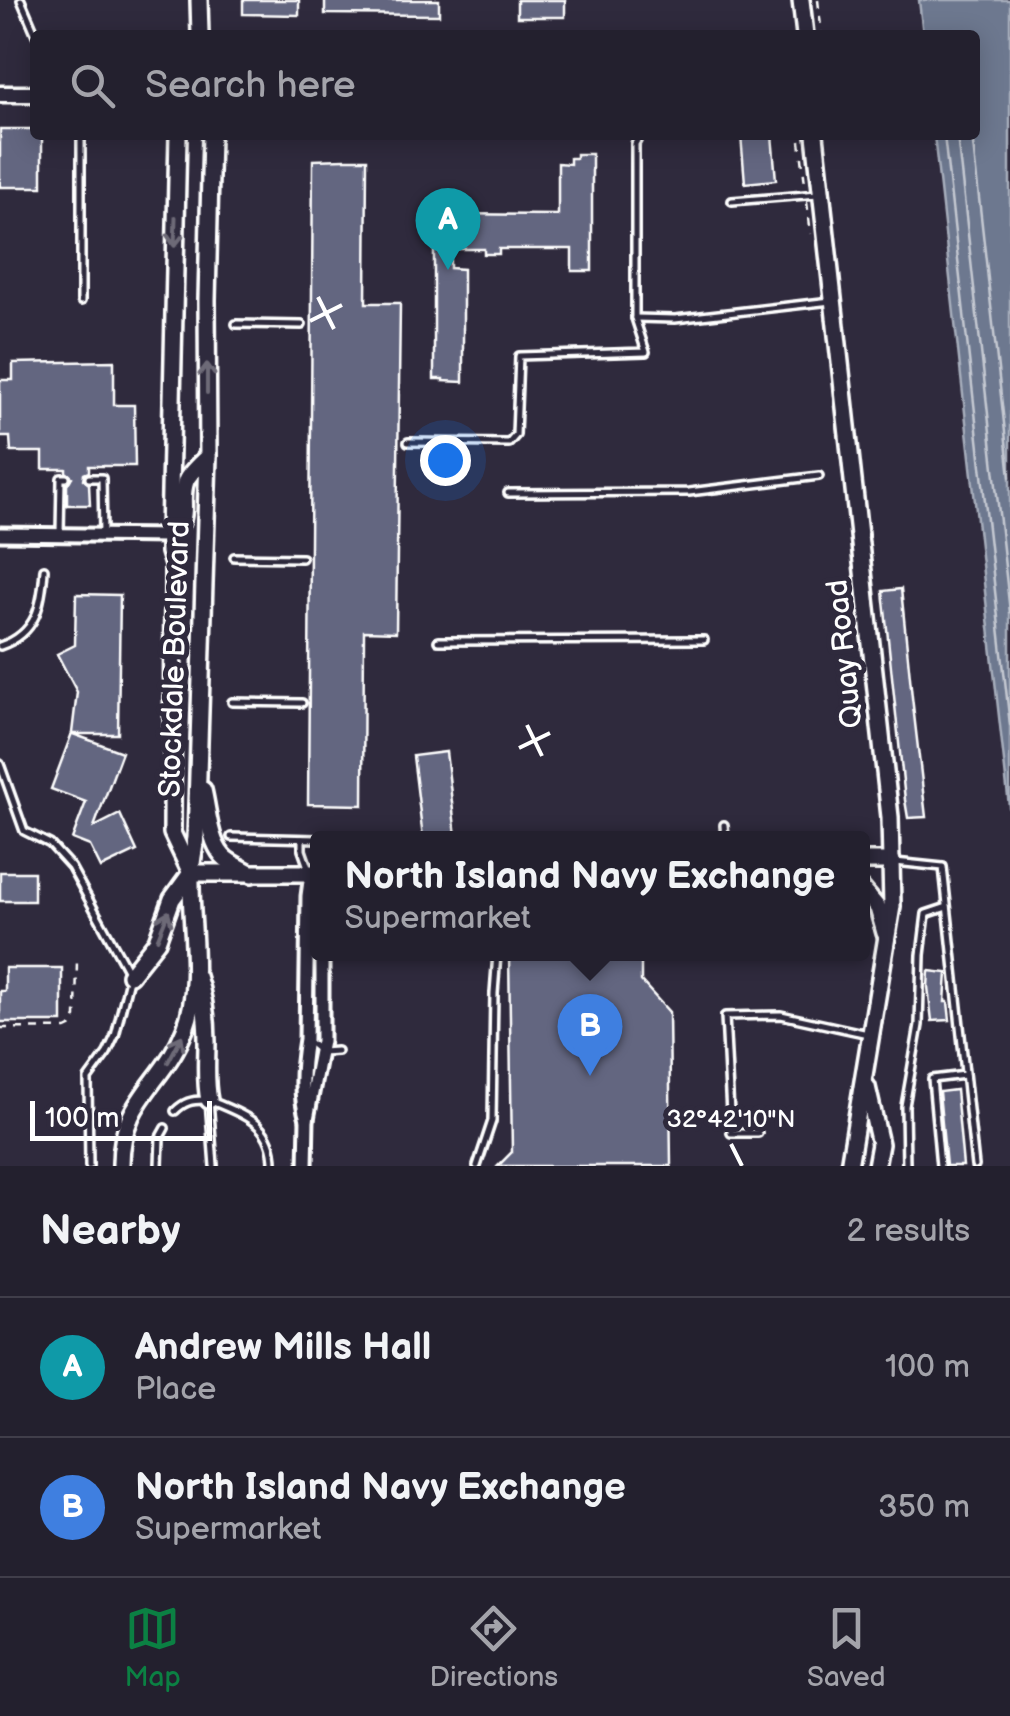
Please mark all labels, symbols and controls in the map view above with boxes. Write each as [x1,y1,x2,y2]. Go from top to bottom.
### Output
search box [30,30,980,140]
icon: search [65,58,120,113]
text: Search here [145,63,356,108]
pin: A [416,188,480,270]
one-way arrow [166,216,185,248]
one-way arrow [198,362,216,394]
your location [420,435,471,486]
street label: Stockdale Boulevard [152,520,198,798]
street label: Quay Road [819,578,871,730]
popup [310,831,870,961]
text: North Island Navy Exchange [345,854,835,899]
text: Supermarket [345,899,531,938]
one-way arrow [156,911,174,941]
pin: B [558,994,622,1076]
one-way arrow [166,1034,185,1064]
scale bar [30,1096,212,1140]
text: 100 m [45,1102,119,1135]
text: 32°42'10"N [667,1104,795,1135]
text: Nearby [40,1206,180,1257]
text: 2 results [846,1212,970,1251]
text: Andrew Mills Hall [135,1325,431,1370]
text: A [63,1348,82,1387]
text: 100 m [885,1348,970,1387]
text: Place [135,1370,216,1409]
text: North Island Navy Exchange [135,1465,626,1510]
text: B [61,1488,84,1527]
text: 350 m [878,1488,970,1527]
text: Supermarket [135,1510,321,1549]
tab: Map [124,1601,181,1694]
tab: Directions [429,1601,558,1694]
tab: Saved [807,1601,886,1694]

